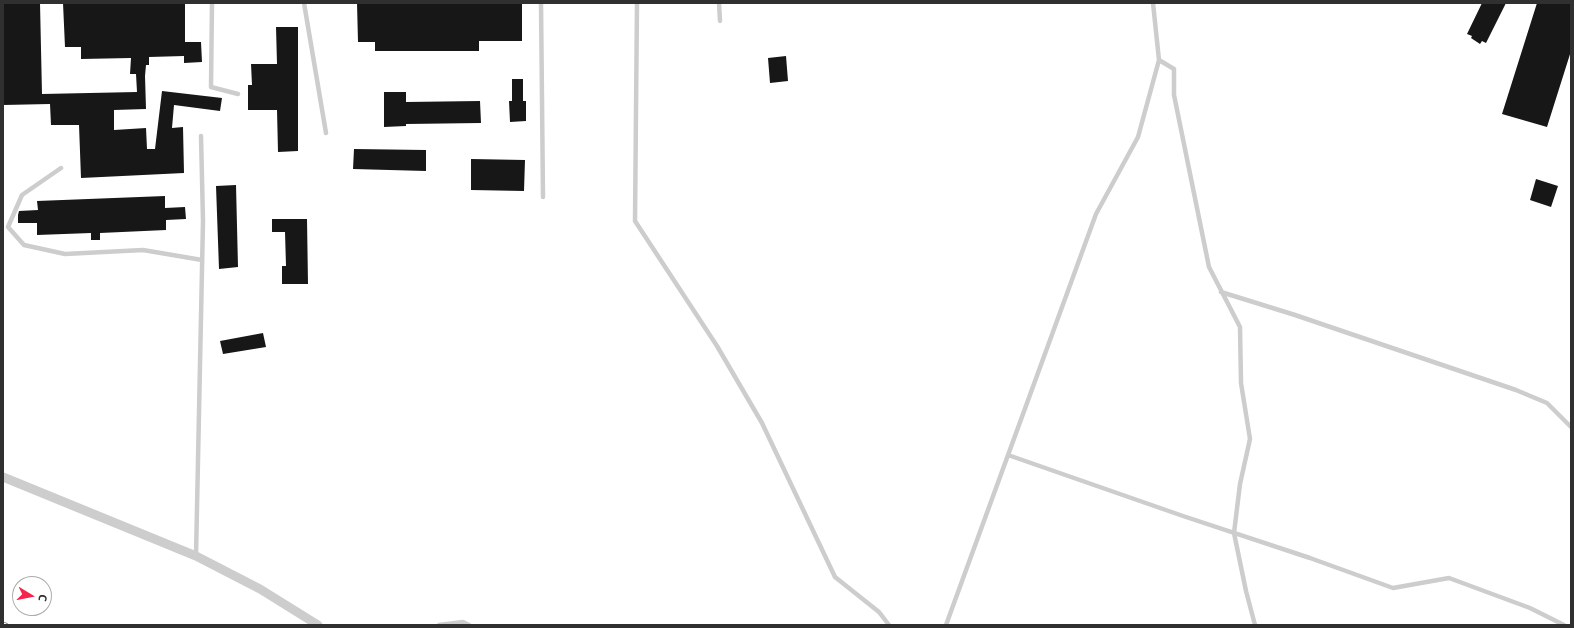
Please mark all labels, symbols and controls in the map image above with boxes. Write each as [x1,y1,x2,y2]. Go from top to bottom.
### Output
north arrow [12,576,52,616]
text: С [35,593,51,603]

